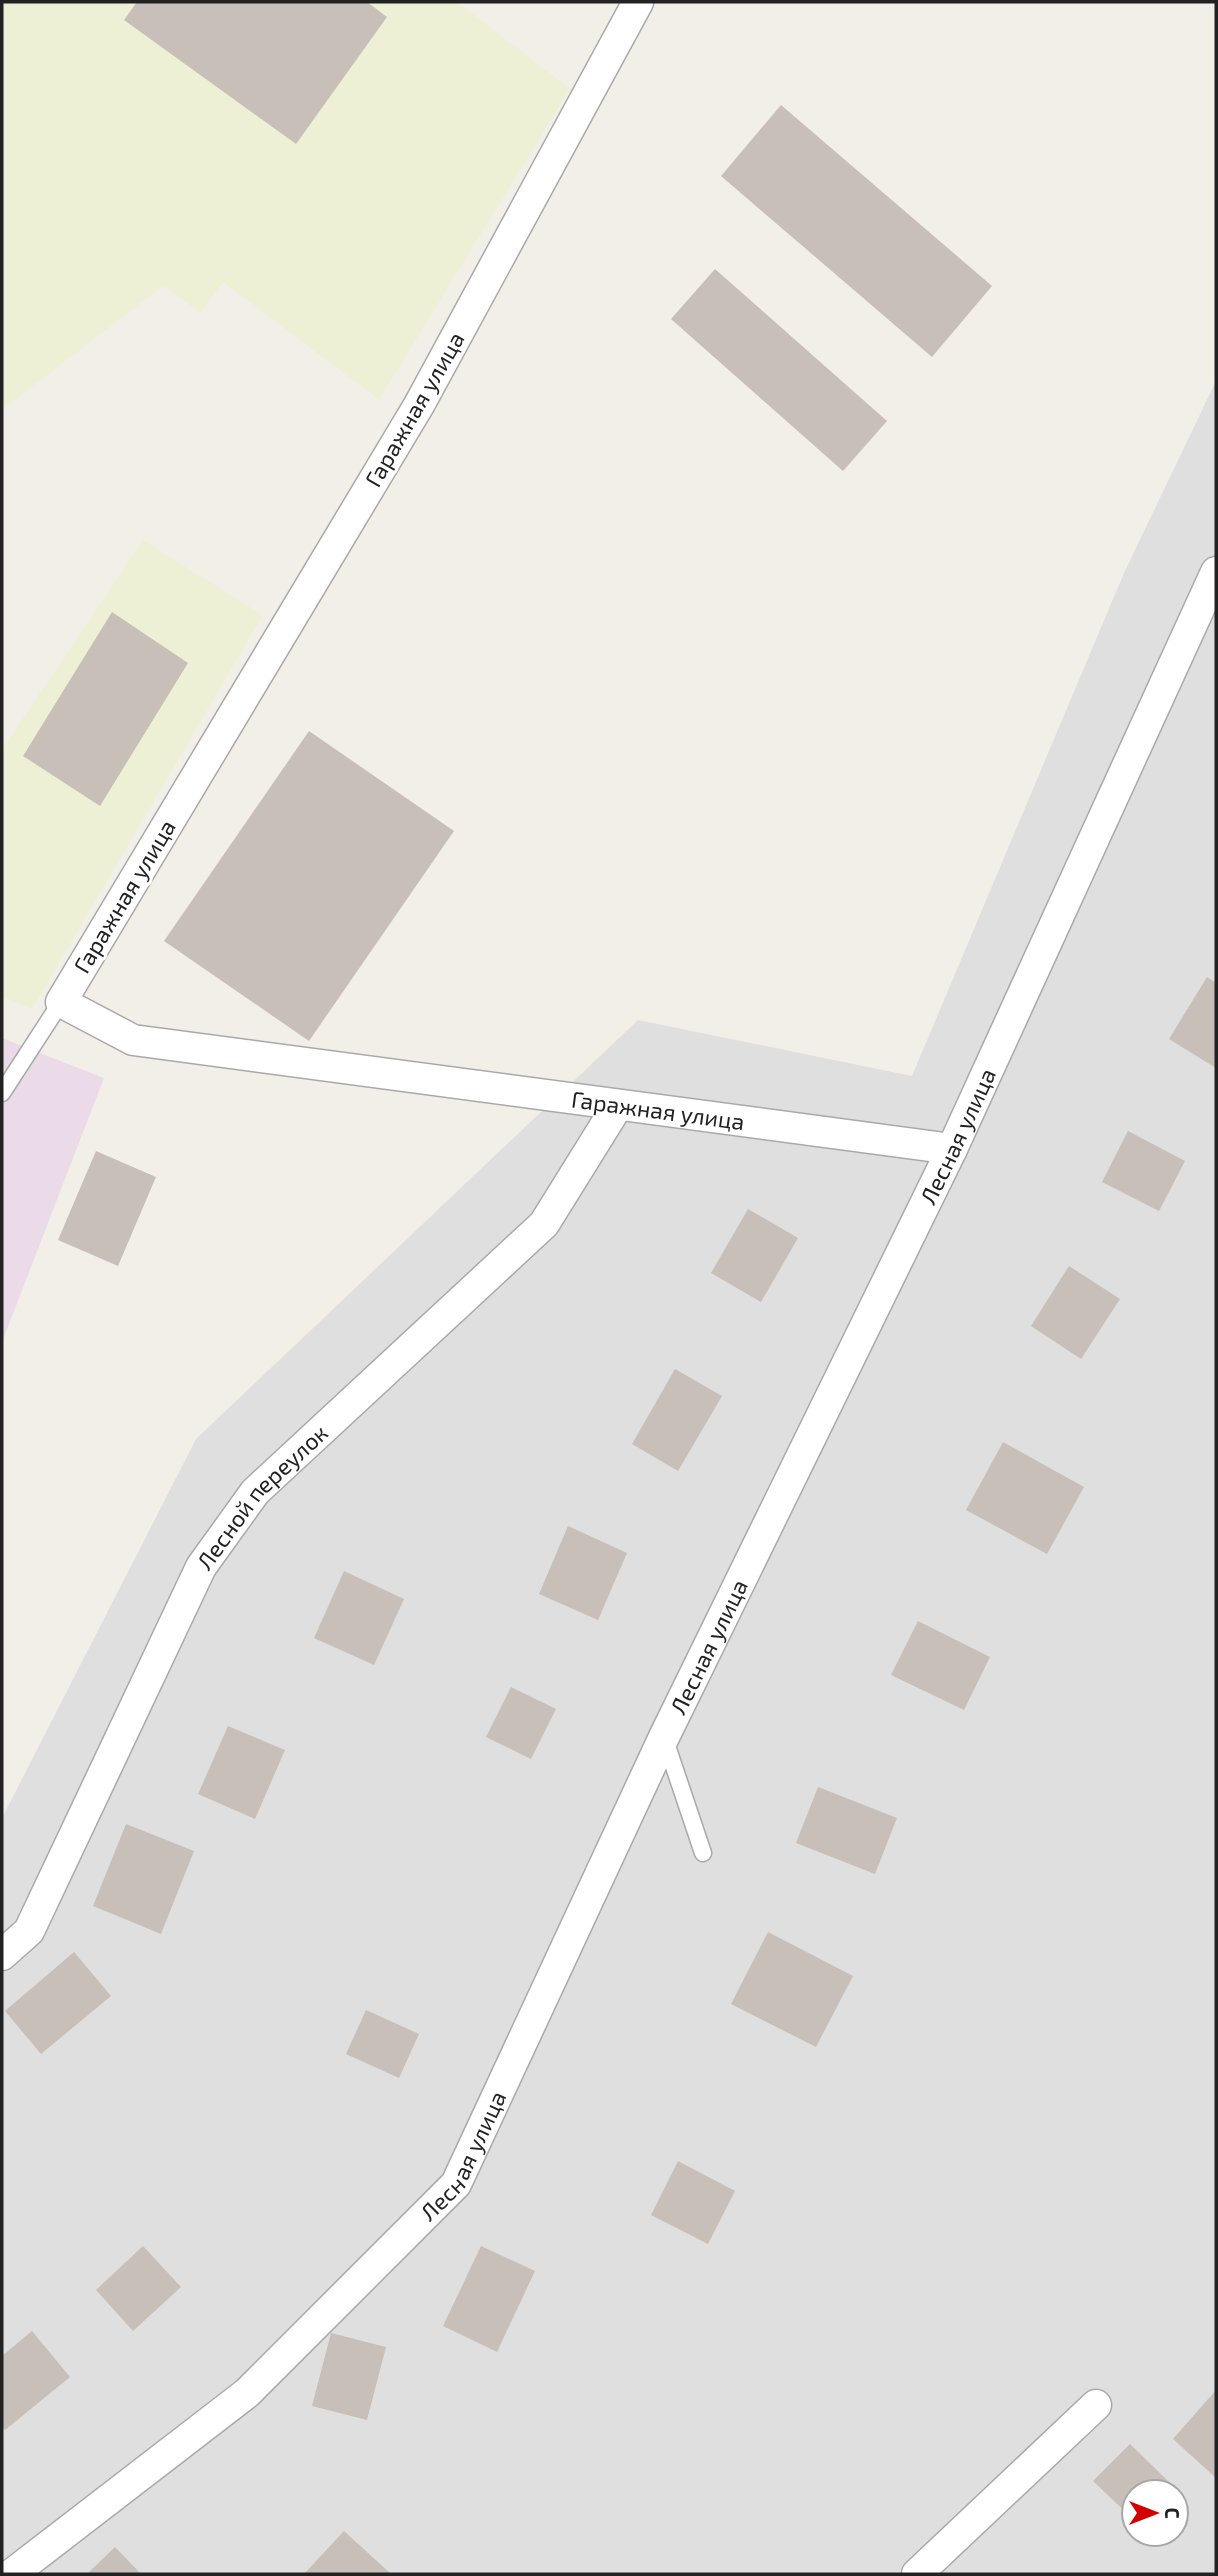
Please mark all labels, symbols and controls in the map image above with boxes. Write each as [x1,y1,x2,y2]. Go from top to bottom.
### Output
street label: Гаражная улица [358,327,471,492]
street label: Гаражная улица [67,814,182,978]
street label: Лесная улица [913,1064,1001,1208]
street label: Гаражная улица [570,1085,746,1135]
street label: Лесной переулок [190,1418,333,1575]
street label: Лесная улица [663,1574,753,1719]
street label: Лесная улица [414,2086,511,2226]
north arrow [1120,2478,1190,2548]
text: С [1161,2507,1184,2519]

